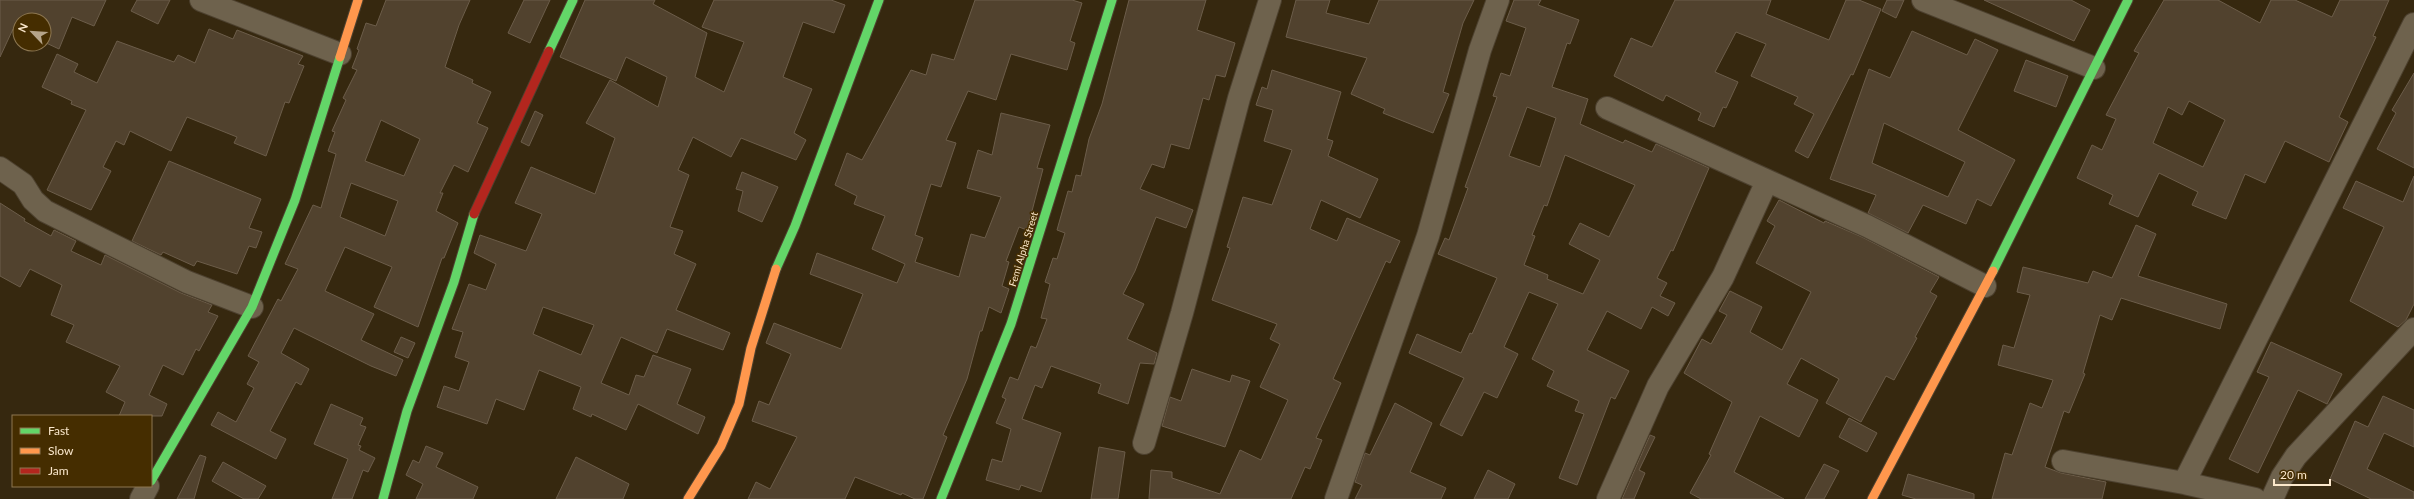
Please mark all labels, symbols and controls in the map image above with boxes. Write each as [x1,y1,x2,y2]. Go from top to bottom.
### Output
north arrow [12,12,52,52]
text: N [15,21,30,34]
street label: Femi Alpha Street [1006,210,1040,288]
legend [12,415,152,487]
text: Fast [48,423,70,438]
text: Slow [48,443,74,458]
scale bar [2274,461,2330,487]
text: Jam [48,463,69,478]
text: 20 m [2280,467,2307,482]

